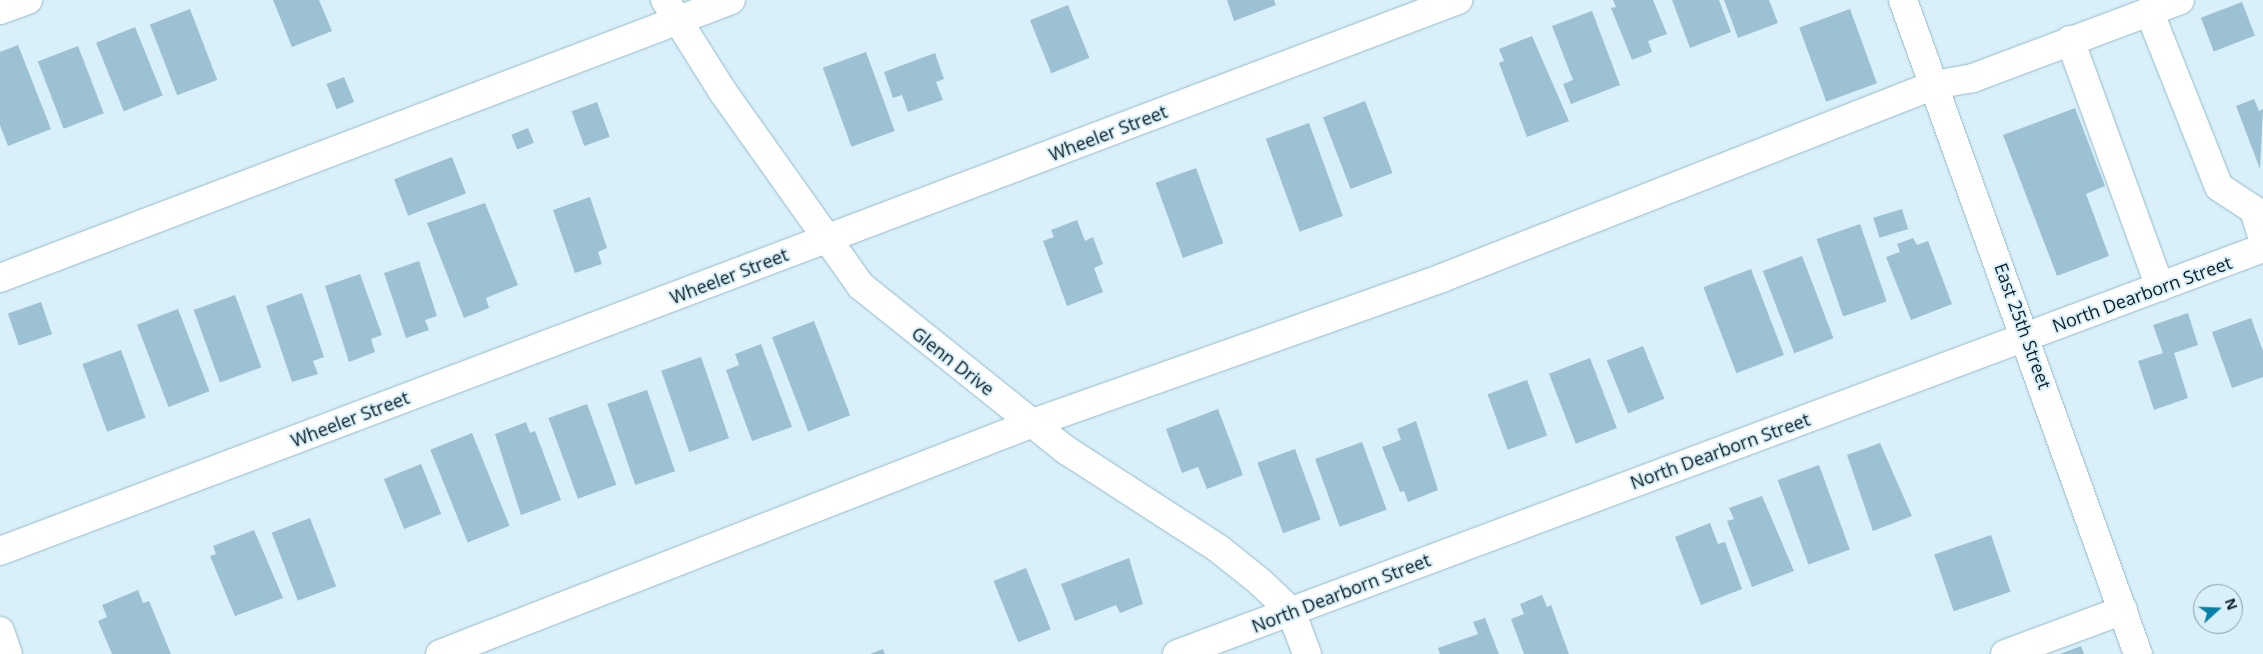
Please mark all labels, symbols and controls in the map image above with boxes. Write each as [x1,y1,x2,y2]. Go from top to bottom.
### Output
street label: Wheeler Street [1046,101,1170,165]
street label: Wheeler Street [667,244,791,308]
street label: North Dearborn Street [2049,251,2235,337]
street label: East 25th Street [1990,260,2056,392]
street label: Glenn Drive [908,322,998,400]
street label: Wheeler Street [288,387,412,451]
street label: North Dearborn Street [1627,408,1813,494]
street label: North Dearborn Street [1249,549,1433,637]
north arrow [2193,584,2243,634]
text: N [2221,595,2242,613]

